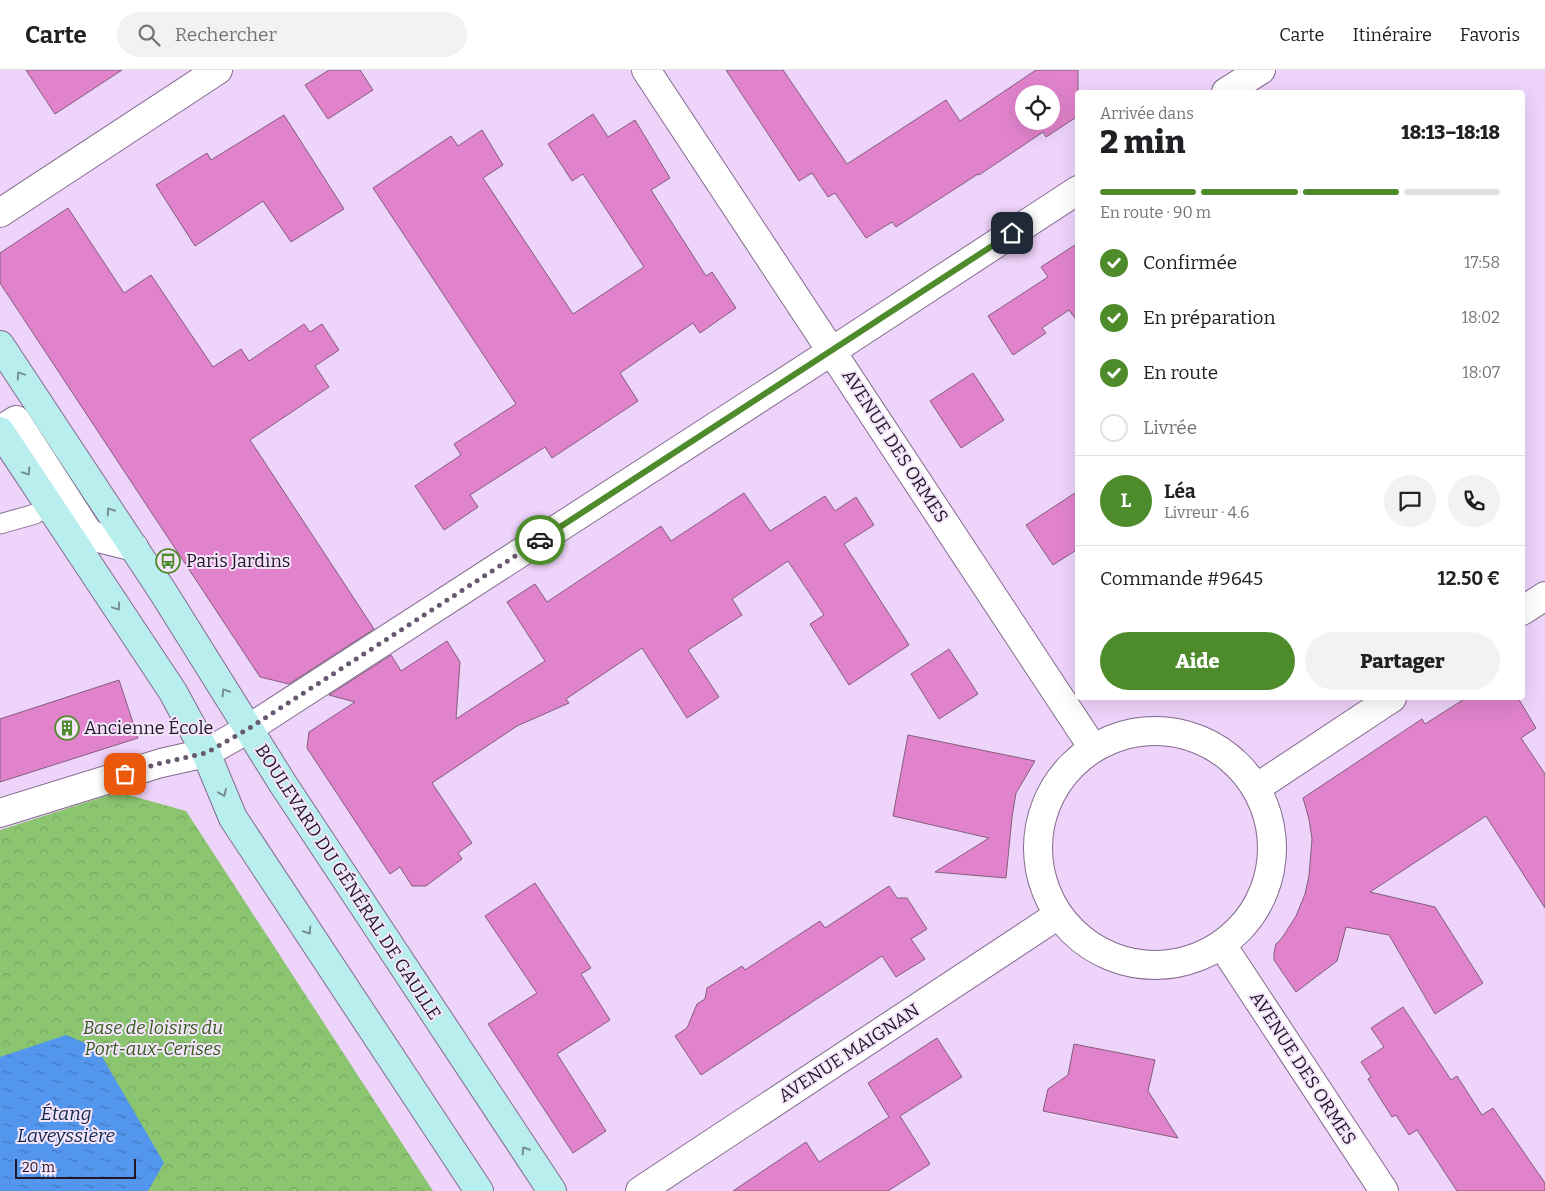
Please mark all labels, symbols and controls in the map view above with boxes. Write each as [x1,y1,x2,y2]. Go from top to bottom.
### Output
search box [117,12,467,57]
text: Carte [25,21,87,49]
icon: search [135,21,163,49]
text: Rechercher [175,23,277,46]
text: Carte [1279,24,1324,46]
text: Itinéraire [1352,24,1432,46]
text: Favoris [1460,24,1520,46]
map controls [1015,85,1060,130]
button: locate [1015,85,1060,130]
text: Arrivée dans [1100,104,1194,123]
text: 18:13–18:18 [1401,121,1500,144]
text: 2 min [1100,123,1186,161]
text: En route · 90 m [1100,203,1211,222]
pin [991,212,1033,254]
icon: home [998,219,1026,247]
icon: check [1100,249,1128,277]
text: Confirmée [1143,251,1237,274]
text: 17:58 [1464,253,1500,272]
icon: check [1100,304,1128,332]
text: En préparation [1143,306,1276,329]
text: 18:02 [1462,308,1500,327]
icon: check [1100,359,1128,387]
text: En route [1143,361,1218,384]
text: 18:07 [1462,363,1500,382]
street label: AVENUE DES ORMES [837,365,953,527]
one-way arrow [17,371,26,381]
text: Livrée [1143,416,1197,439]
one-way arrow [21,466,30,475]
button: chat [1384,475,1436,527]
button: phone [1448,475,1500,527]
text: Léa [1164,480,1196,503]
text: L [1121,489,1131,512]
text: Livreur · 4.6 [1164,503,1249,522]
one-way arrow [107,507,116,516]
courier [515,515,565,565]
icon: car [526,526,554,554]
bus stop icon: Paris Jardins [155,548,181,574]
place label: Paris Jardins [186,550,290,572]
text: Commande #9645 [1100,567,1263,590]
text: 12.50 € [1438,567,1500,590]
one-way arrow [110,602,120,611]
button: Aide [1100,632,1295,690]
button: Partager [1305,632,1500,690]
one-way arrow [222,689,231,698]
building icon: Ancienne École [54,715,80,741]
place label: Ancienne École [84,716,213,739]
street label: BOULEVARD DU GÉNÉRAL DE GAULLE [250,740,446,1024]
pin [104,753,146,795]
icon: bag [111,760,139,788]
one-way arrow [216,788,227,797]
one-way arrow [302,925,311,935]
street label: AVENUE DES ORMES [1245,987,1361,1149]
street label: AVENUE MAIGNAN [774,999,924,1107]
park label: Base de loisirs du Port-aux-Cerises [83,1017,223,1060]
water label: Étang Laveyssière [17,1102,115,1147]
one-way arrow [522,1147,531,1156]
scale bar [15,1156,136,1179]
text: 20 m [22,1159,55,1176]

